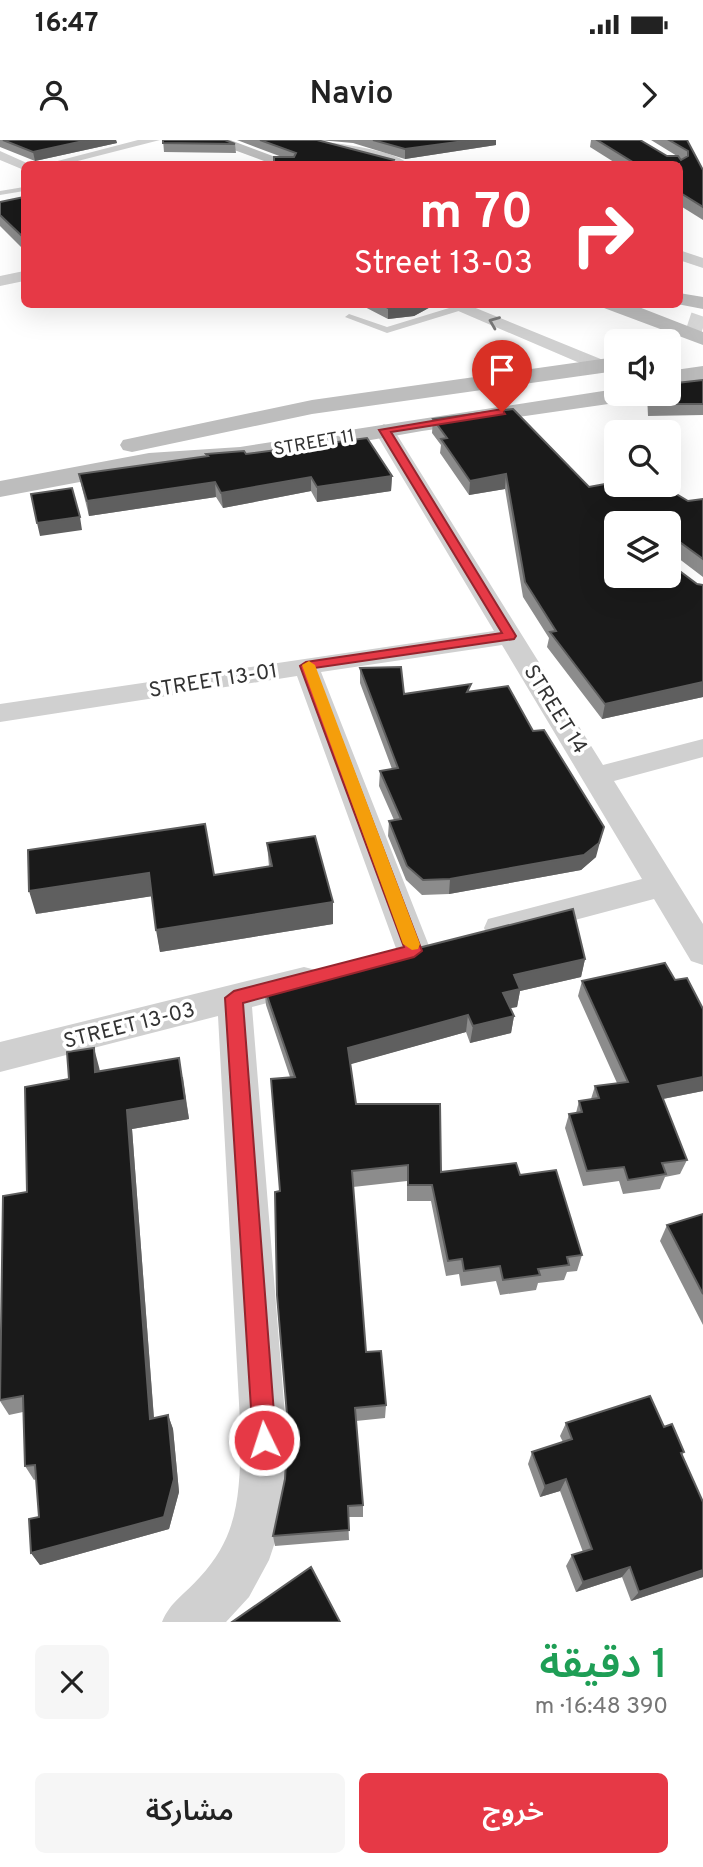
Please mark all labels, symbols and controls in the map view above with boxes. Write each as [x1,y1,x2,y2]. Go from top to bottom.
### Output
text: 16:47 [35,8,98,41]
text: Navio [309,75,394,115]
icon: person [35,76,73,114]
icon: forward [630,76,668,114]
text: 70 m [419,184,533,246]
icon: right [557,189,648,280]
text: Street 13-03 [354,245,533,285]
one-way arrow [488,316,501,330]
map controls [604,329,681,588]
button: sound [604,329,681,406]
pin [472,340,532,412]
icon: arrive [483,351,521,389]
button: search [604,420,681,497]
street label: STREET 11 [272,425,356,462]
button: layers [604,511,681,588]
street label: STREET 13-01 [147,658,279,705]
street label: STREET 14 [517,660,593,759]
street label: STREET 13-03 [61,997,198,1056]
position arrow [227,1403,301,1477]
text: 1 دقيقة [539,1640,668,1693]
button: close [35,1645,109,1719]
text: 390 m · 16:48 [535,1693,668,1722]
button: مشاركة [35,1773,345,1853]
button: خروج [359,1773,668,1853]

